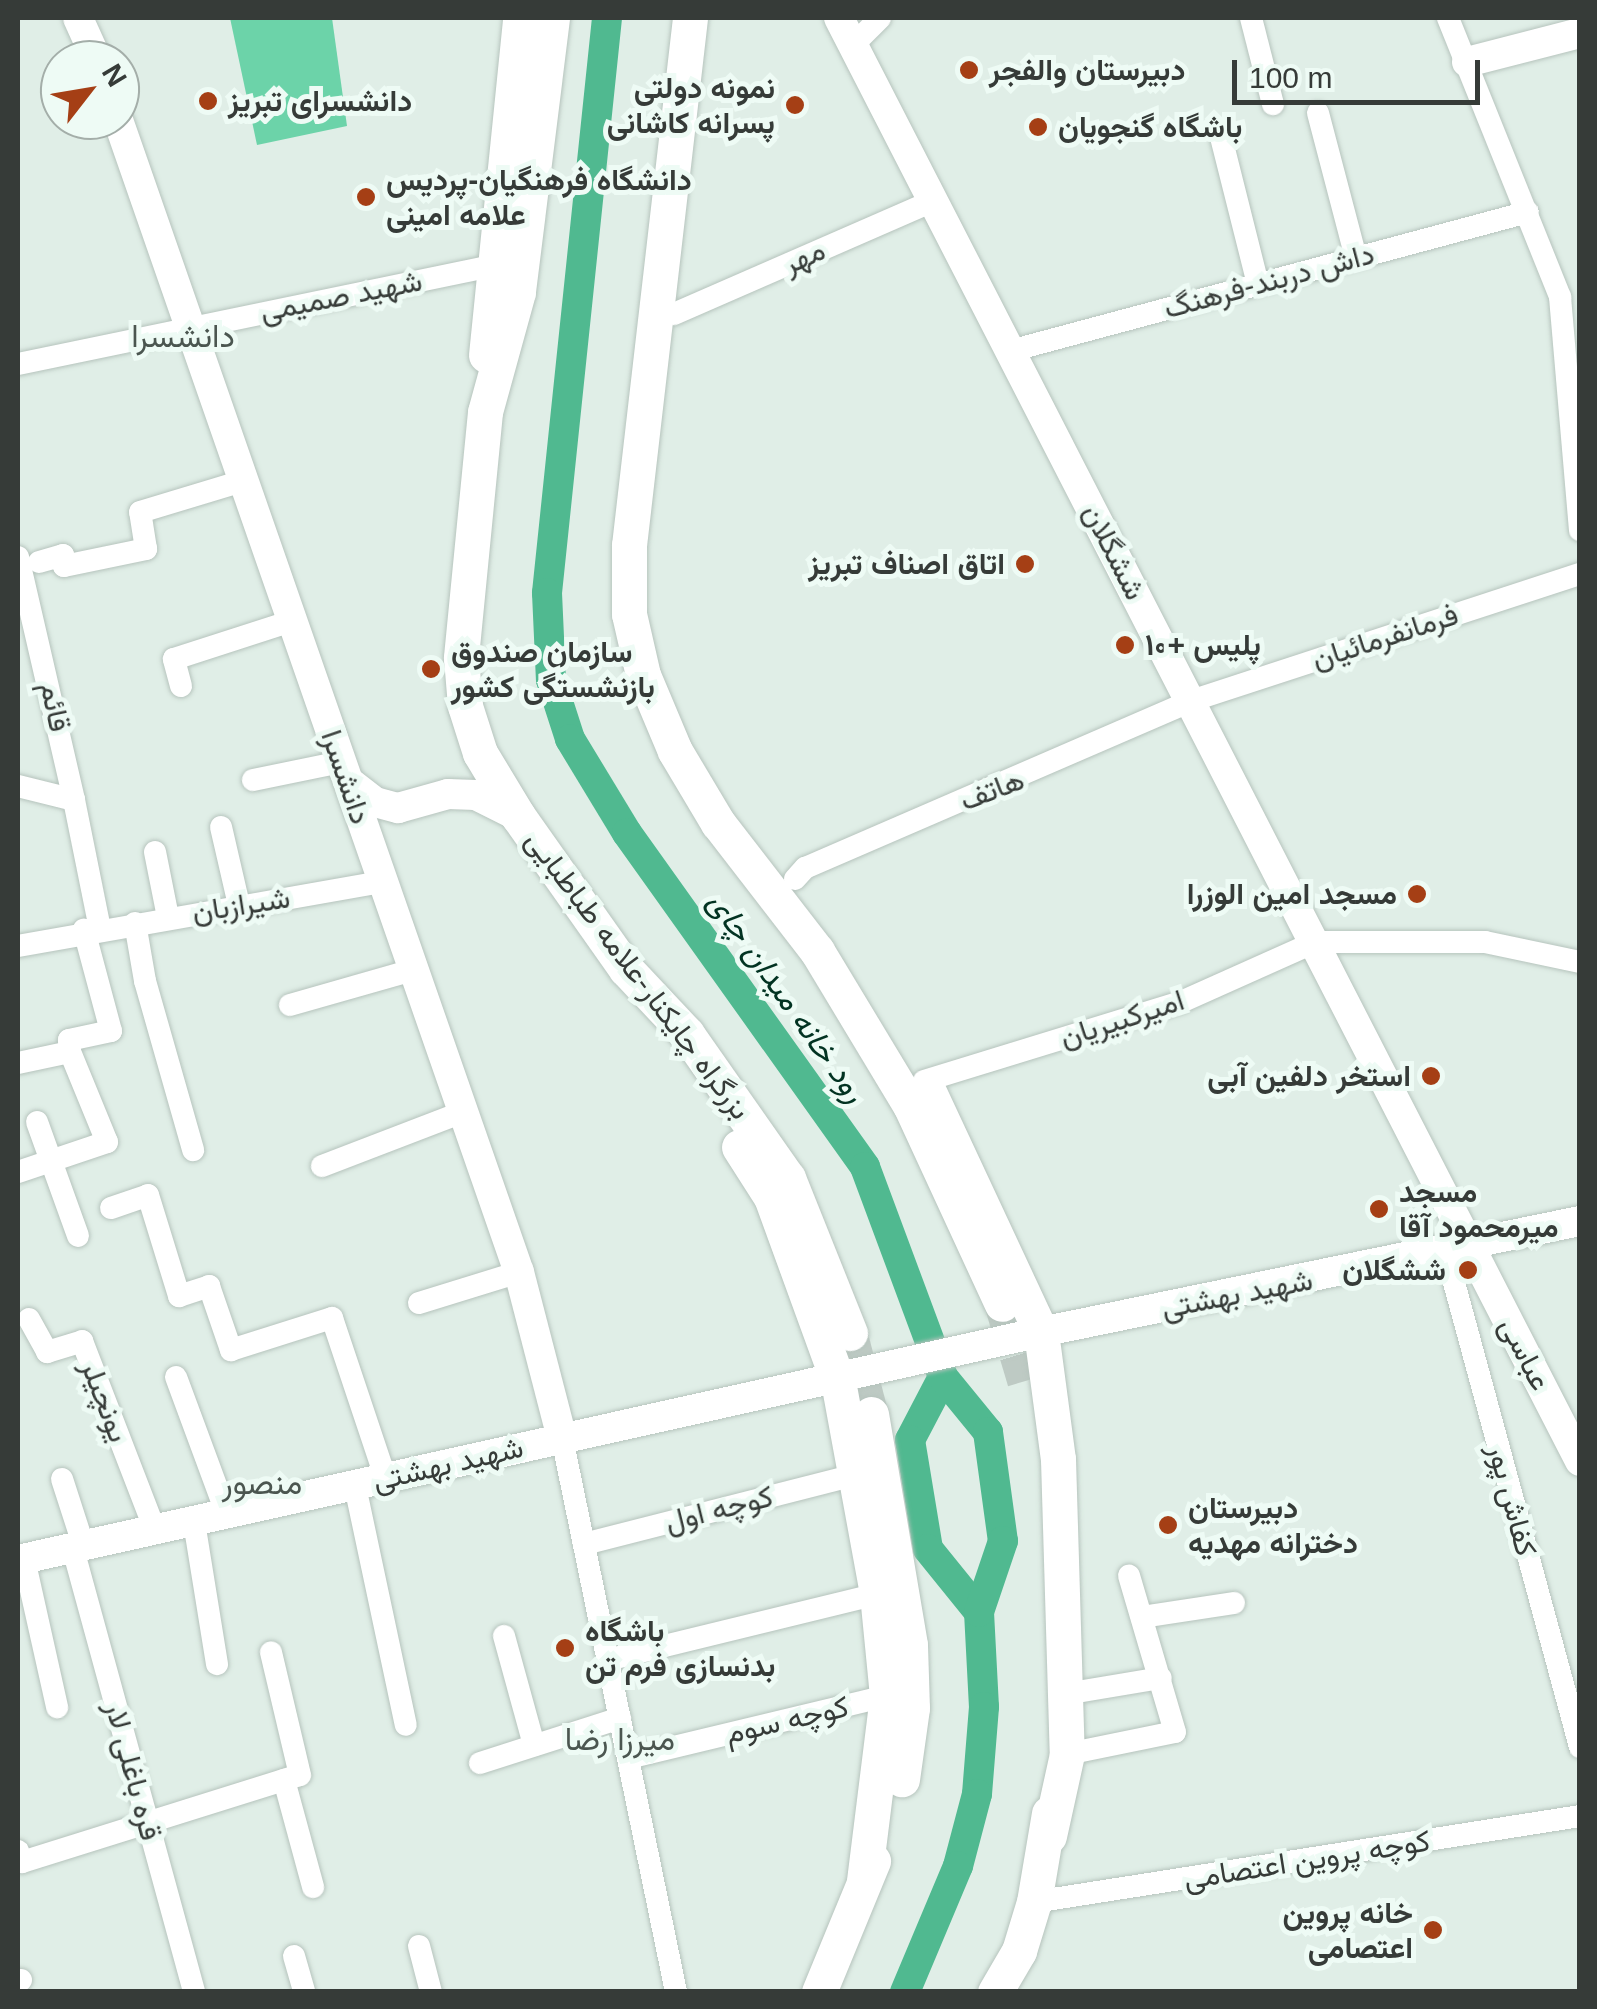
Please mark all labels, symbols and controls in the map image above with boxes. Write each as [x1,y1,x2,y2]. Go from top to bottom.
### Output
north arrow [40,40,140,140]
scale bar [1237,40,1484,102]
place label: دبیرستان والفجر [989,52,1185,88]
text: N [96,59,133,92]
marker: دبیرستان والفجر [958,59,980,81]
text: 100 m [1249,61,1332,94]
place label: نمونه دولتی پسرانه کاشانی [607,70,775,140]
place label: دانشسرای تبریز [228,83,412,119]
marker: دانشسرای تبریز [197,90,219,112]
marker: نمونه دولتی پسرانه کاشانی [784,94,806,116]
place label: باشگاه گنجویان [1058,109,1242,145]
marker: باشگاه گنجویان [1027,116,1049,138]
place label: دانشگاه فرهنگیان-پردیس علامه امینی [386,162,692,232]
marker: دانشگاه فرهنگیان-پردیس علامه امینی [355,186,377,208]
street label: مهر [777,232,831,282]
street label: داش دربند-فرهنگ [1160,236,1378,326]
street label: شهید صمیمی [257,263,425,329]
district label: دانشسرا [131,317,235,355]
street label: ششگلان [1075,498,1153,606]
place label: اتاق اصناف تبریز [808,546,1005,582]
marker: اتاق اصناف تبریز [1014,553,1036,575]
street label: فرمانفرمائیان [1307,596,1463,678]
place label: پلیس +۱۰ [1145,627,1261,663]
place label: سازمان صندوق بازنشستگی کشور [451,634,655,704]
marker: پلیس +۱۰ [1114,634,1136,656]
marker: سازمان صندوق بازنشستگی کشور [420,658,442,680]
street label: قائم [32,679,78,735]
street label: دانشسرا [313,725,379,829]
street label: هاتف [955,761,1029,819]
street label: بزرگراه چایکنار-علامه طباطبایی [518,823,758,1127]
place label: مسجد امین الوزرا [1187,876,1397,912]
street label: شیرازبان [189,880,293,930]
marker: مسجد امین الوزرا [1406,883,1428,905]
water label: رود خانه میدان چای [700,884,874,1110]
street label: امیرکبیریان [1055,982,1189,1056]
place label: استخر دلفین آبی [1207,1058,1411,1094]
marker: استخر دلفین آبی [1420,1065,1442,1087]
place label: مسجد میرمحمود آقا [1399,1174,1559,1244]
marker: مسجد میرمحمود آقا [1368,1198,1390,1220]
place label: ششگلان [1342,1252,1446,1288]
marker: ششگلان [1455,1257,1481,1283]
street label: شهید بهشتى [1158,1262,1316,1326]
street label: عباسى [1491,1312,1559,1396]
street label: یونچیلر [73,1355,137,1447]
street label: شهید بهشتى [369,1429,527,1499]
street label: کفاش پور [1480,1440,1544,1560]
district label: منصور [222,1464,302,1502]
street label: کوچه اول [661,1478,777,1540]
place label: دبیرستان دخترانه مهدیه [1188,1490,1358,1560]
marker: دبیرستان دخترانه مهدیه [1157,1514,1179,1536]
place label: باشگاه بدنسازی فرم تن [585,1613,775,1684]
marker: باشگاه بدنسازی فرم تن [554,1637,576,1659]
street label: کوچه سوم [722,1688,852,1752]
street label: قره باغلی لار [97,1698,169,1844]
district label: میرزا رضا [565,1720,675,1758]
street label: کوچه پروین اعتصامی [1181,1823,1433,1897]
place label: خانه پروین اعتصامی [1283,1895,1413,1966]
marker: خانه پروین اعتصامی [1422,1919,1444,1941]

